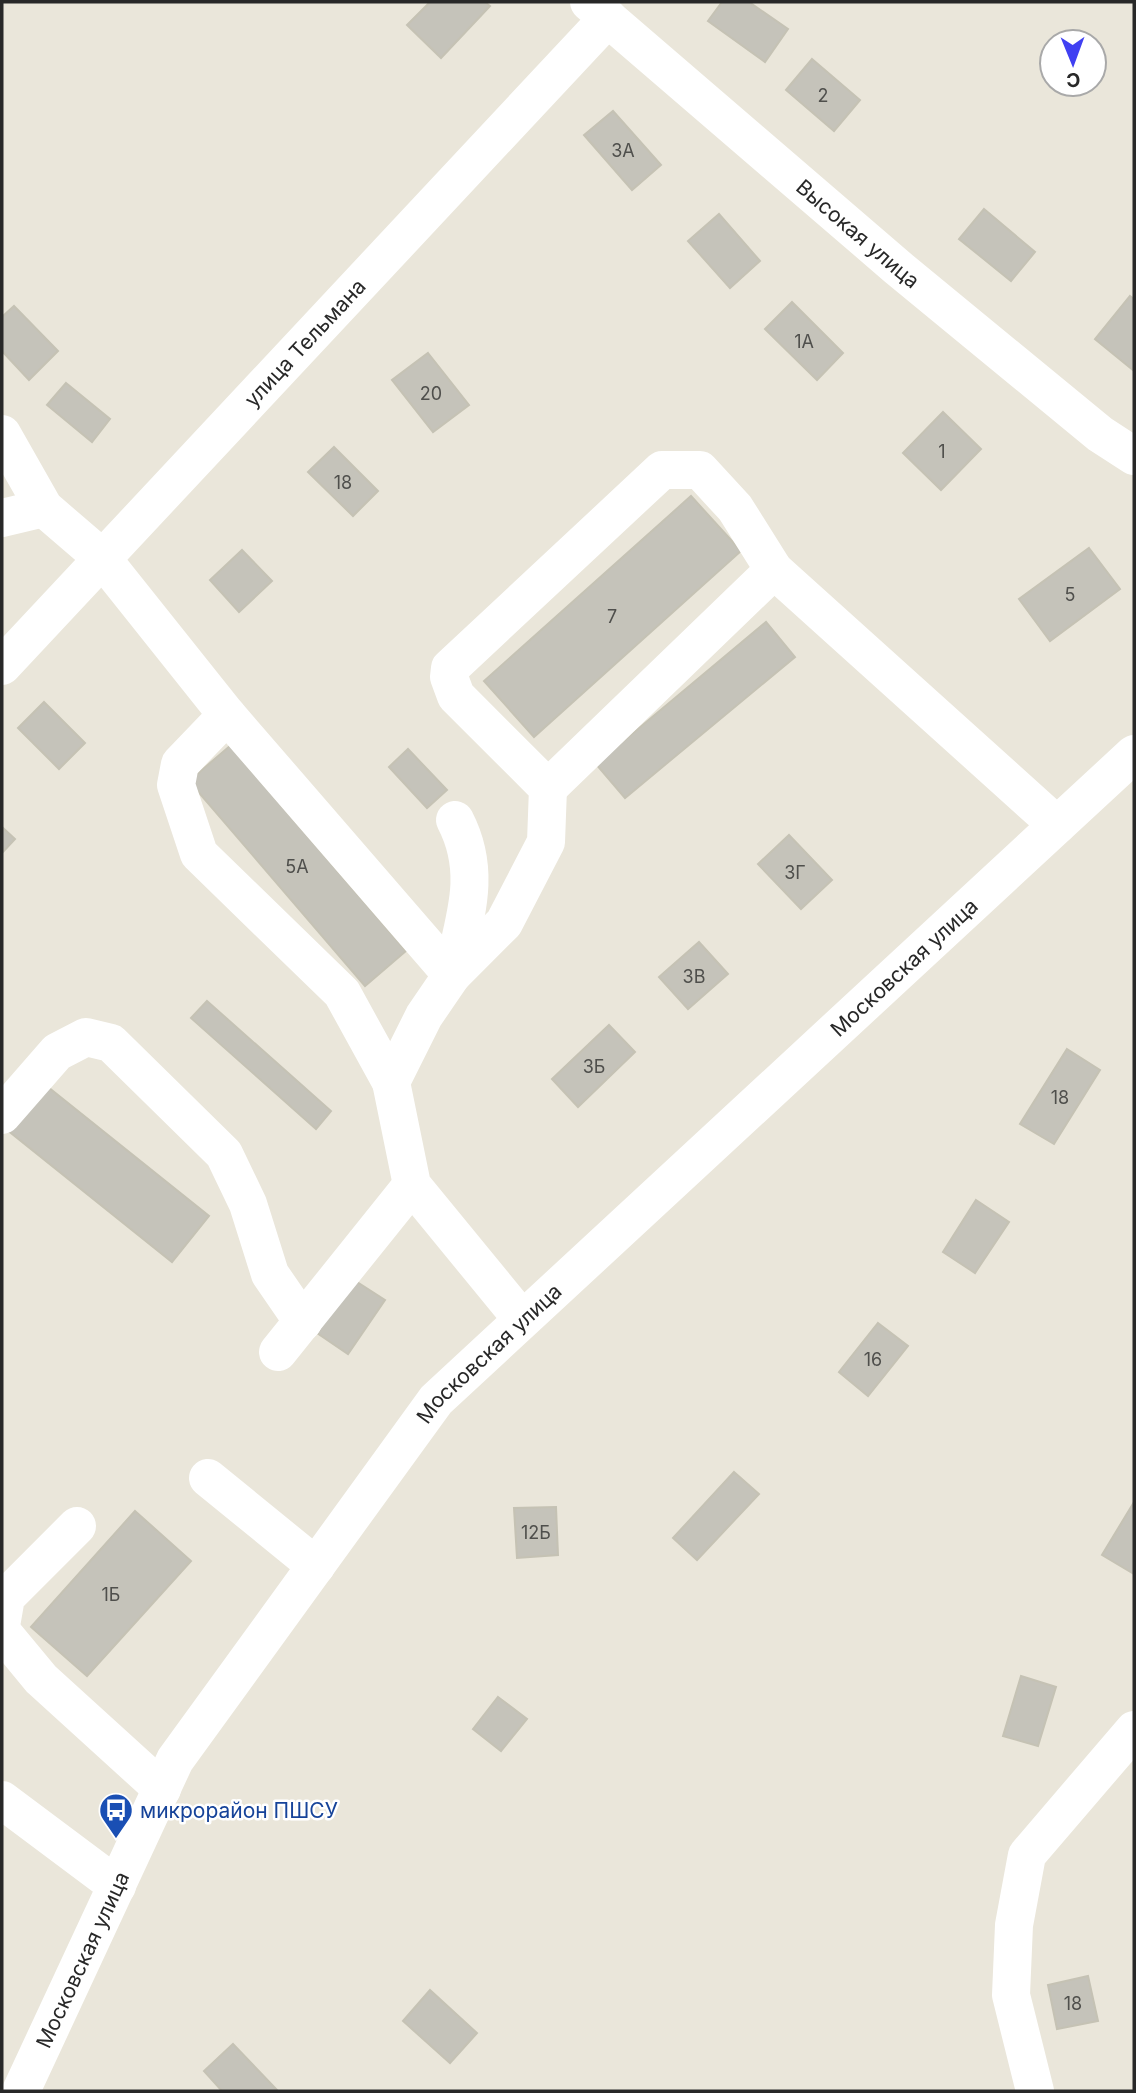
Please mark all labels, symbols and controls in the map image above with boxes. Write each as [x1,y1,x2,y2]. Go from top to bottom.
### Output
north arrow [1038,28,1108,98]
text: С [1066,68,1081,91]
house number: 2 [818,85,828,106]
house number: 3А [611,140,635,161]
street label: Высокая улица [791,174,925,293]
street label: улица Тельмана [239,273,370,412]
house number: 1А [794,331,814,352]
house number: 20 [420,383,442,404]
house number: 1 [938,441,946,462]
house number: 18 [334,472,352,493]
house number: 5 [1065,584,1075,605]
house number: 7 [607,606,617,627]
house number: 5А [285,856,309,877]
house number: 3Г [784,862,806,883]
street label: Московская улица [825,893,982,1041]
house number: 3В [683,966,705,987]
house number: 3Б [583,1056,605,1077]
house number: 18 [1051,1087,1069,1108]
street label: Московская улица [411,1278,566,1428]
house number: 16 [864,1349,882,1370]
house number: 12Б [521,1522,551,1543]
house number: 1Б [102,1584,120,1605]
bus stop icon: микрорайон ПШСУ [97,1791,135,1840]
place label: микрорайон ПШСУ [140,1798,338,1823]
street label: Московская улица [30,1867,134,2052]
house number: 18 [1064,1993,1082,2014]

